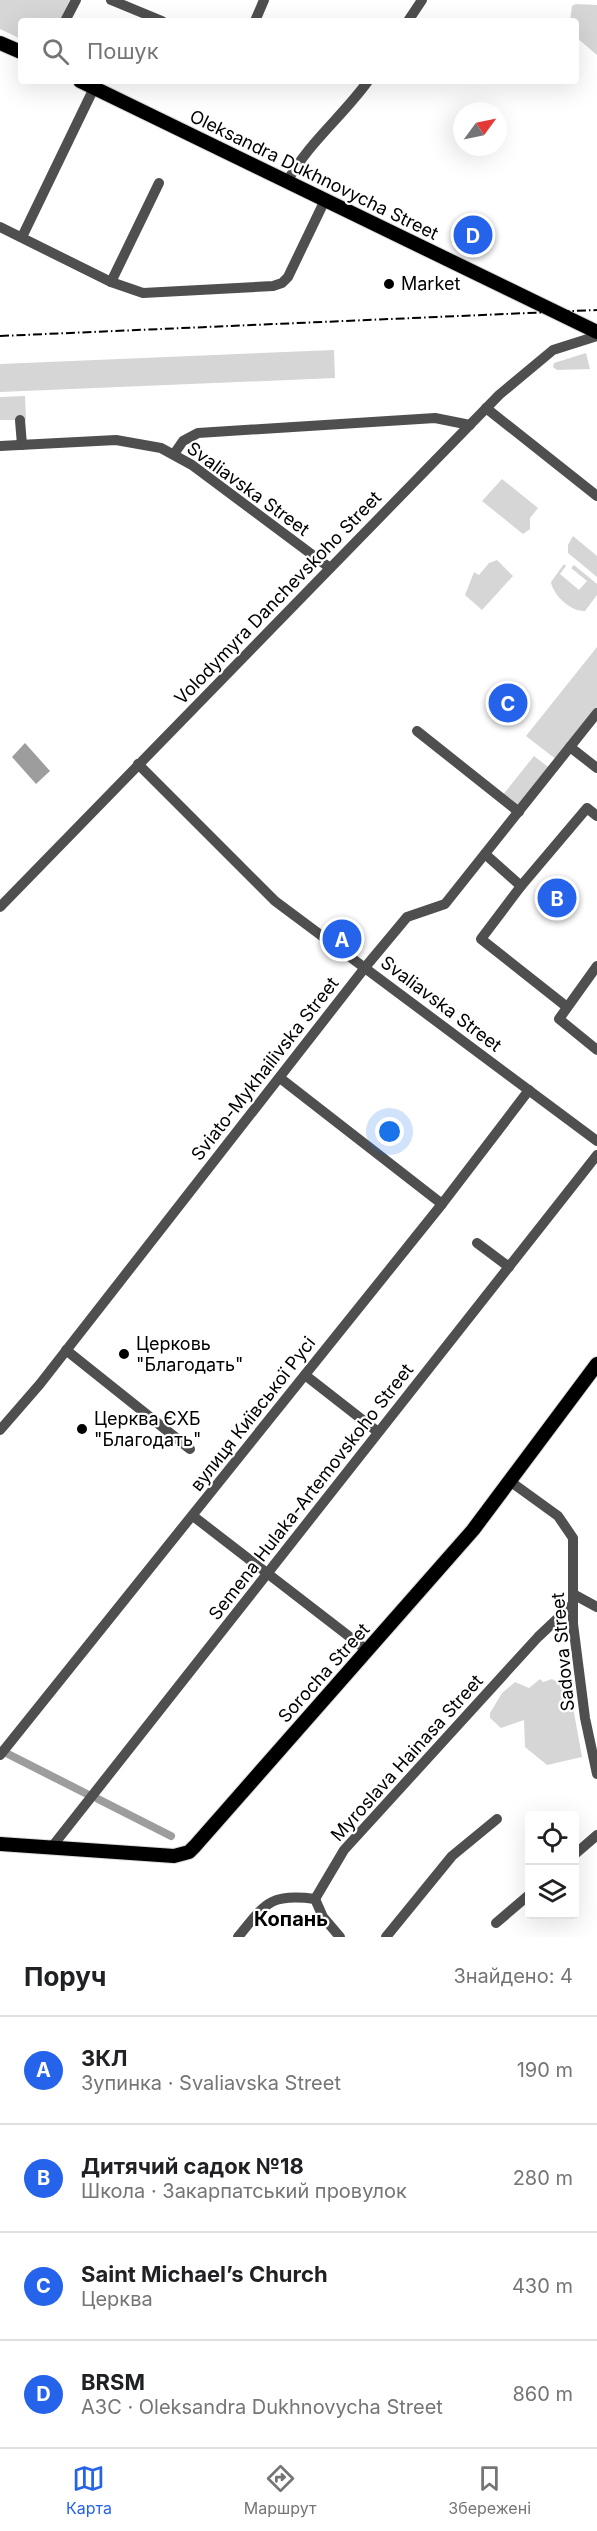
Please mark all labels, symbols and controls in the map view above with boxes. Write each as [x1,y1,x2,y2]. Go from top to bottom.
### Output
search box [18,18,579,84]
icon: search [39,35,72,68]
text: Пошук [87,38,159,64]
north arrow [453,102,507,156]
street label: Oleksandra Dukhnovycha Street [187,105,442,244]
pin: D [454,212,492,258]
place label: Market [401,273,460,294]
marker: Market [382,277,396,291]
street label: Svaliavska Street [183,437,313,540]
street label: Volodymyra Danchevskoho Street [170,487,385,709]
pin: C [488,680,528,726]
pin: B [538,876,576,920]
pin: A [322,916,362,962]
street label: Svaliavska Street [377,951,506,1056]
street label: Sviato-Mykhailivska Street [187,973,343,1164]
your location [375,1117,404,1146]
street label: вулиця Київської Русі [186,1332,319,1495]
place label: Церковь "Благодать" [136,1333,243,1375]
marker: Церковь "Благодать" [117,1347,131,1361]
street label: Semena Hulaka-Artemovskoho Street [204,1359,417,1624]
place label: Церква ЄХБ "Благодать" [94,1408,201,1450]
marker: Церква ЄХБ "Благодать" [75,1422,89,1436]
street label: Sadova Street [547,1592,578,1712]
street label: Sorocha Street [273,1619,374,1727]
street label: Myroslava Hainasa Street [326,1670,487,1845]
map controls [525,1811,579,1919]
button: locate [525,1811,579,1865]
button: layers [525,1865,579,1919]
district label: Копань [254,1907,328,1931]
text: Поруч [24,1961,106,1992]
text: Знайдено: 4 [453,1964,573,1988]
text: ЗКЛ [81,2045,128,2071]
text: A [36,2058,51,2082]
text: 190 m [517,2058,573,2082]
text: Зупинка · Svaliavska Street [81,2071,341,2095]
text: Дитячий садок №18 [81,2153,304,2179]
text: B [37,2166,50,2190]
text: 280 m [513,2166,573,2190]
text: Школа · Закарпатський провулок [81,2179,407,2203]
text: Saint Michael’s Church [81,2261,328,2287]
text: C [36,2274,51,2298]
text: 430 m [512,2274,573,2298]
text: Церква [81,2287,153,2311]
text: BRSM [81,2369,145,2395]
text: D [36,2382,51,2406]
text: 860 m [512,2382,573,2406]
text: АЗС · Oleksandra Dukhnovycha Street [81,2395,443,2419]
tab: Карта [66,2462,112,2518]
tab: Маршрут [244,2462,316,2518]
tab: Збережені [448,2462,531,2518]

